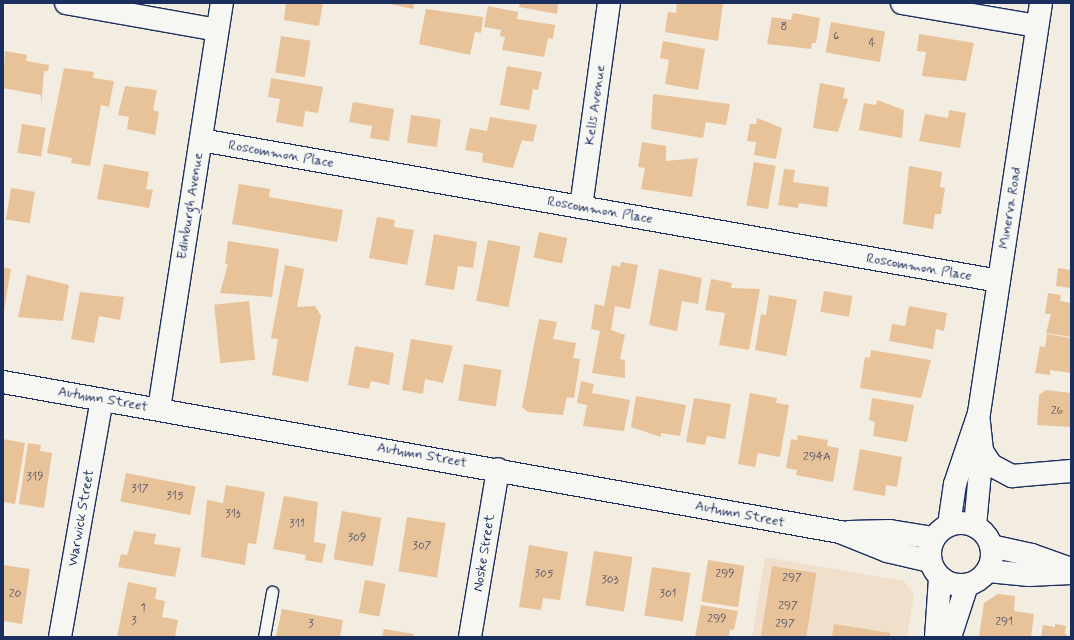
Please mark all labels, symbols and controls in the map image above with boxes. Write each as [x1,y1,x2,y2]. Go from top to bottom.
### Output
house number: 8 [781,21,787,35]
house number: 6 [833,30,839,44]
house number: 4 [869,37,875,51]
street label: Kells Avenue [581,66,609,144]
street label: Roscommon Place [227,136,335,172]
street label: Edinburgh Avenue [173,151,207,261]
street label: Minerva Road [995,166,1025,250]
street label: Roscommon Place [546,192,654,228]
street label: Roscommon Place [865,249,973,285]
street label: Autumn Street [57,383,149,415]
house number: 26 [1051,405,1063,419]
street label: Autumn Street [376,439,468,471]
house number: 294A [803,451,831,465]
street label: Warwick Street [64,469,98,567]
house number: 319 [27,471,43,485]
house number: 317 [131,483,149,497]
house number: 315 [166,490,184,504]
street label: Autumn Street [694,497,786,531]
house number: 313 [225,508,241,522]
street label: Noske Street [470,513,498,593]
house number: 311 [289,518,305,532]
house number: 309 [348,532,366,546]
house number: 307 [413,540,431,554]
house number: 305 [535,568,553,582]
house number: 299 [715,568,735,582]
house number: 297 [782,572,802,586]
house number: 303 [601,574,619,588]
house number: 20 [9,588,21,602]
house number: 301 [660,588,676,602]
house number: 297 [778,600,798,614]
house number: 1 [140,602,146,616]
house number: 299 [707,613,727,627]
house number: 3 [131,615,137,629]
house number: 291 [995,616,1013,630]
house number: 3 [308,618,314,632]
house number: 297 [775,618,795,632]

